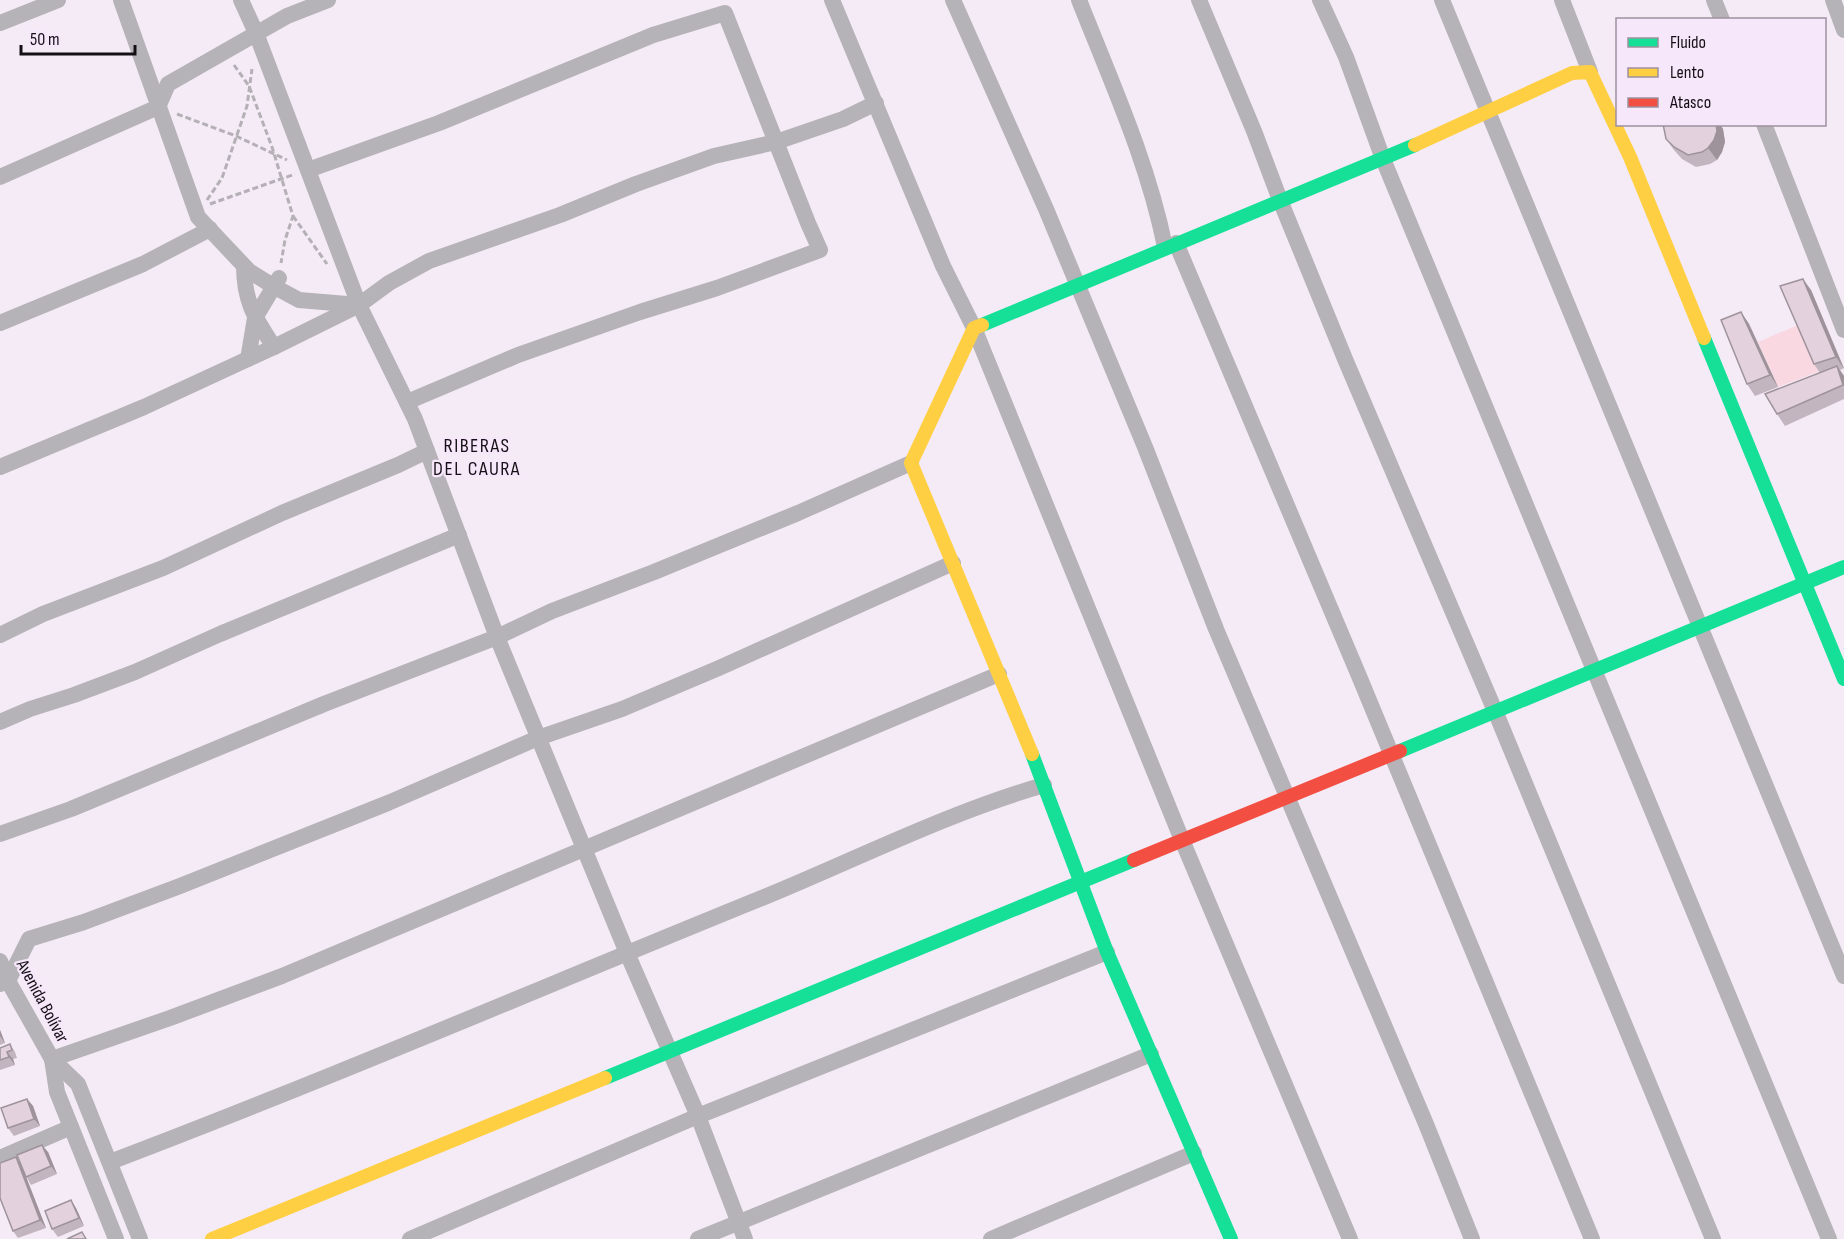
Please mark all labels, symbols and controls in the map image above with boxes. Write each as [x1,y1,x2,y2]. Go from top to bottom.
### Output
scale bar [21,18,135,56]
legend [1616,18,1826,126]
text: 50 m [30,29,60,50]
text: Fluido [1670,32,1706,53]
text: Lento [1670,62,1704,83]
text: Atasco [1669,92,1711,113]
district label: RIBERAS DEL CAURA [433,434,521,481]
street label: Avenida Bolívar [11,955,73,1046]

